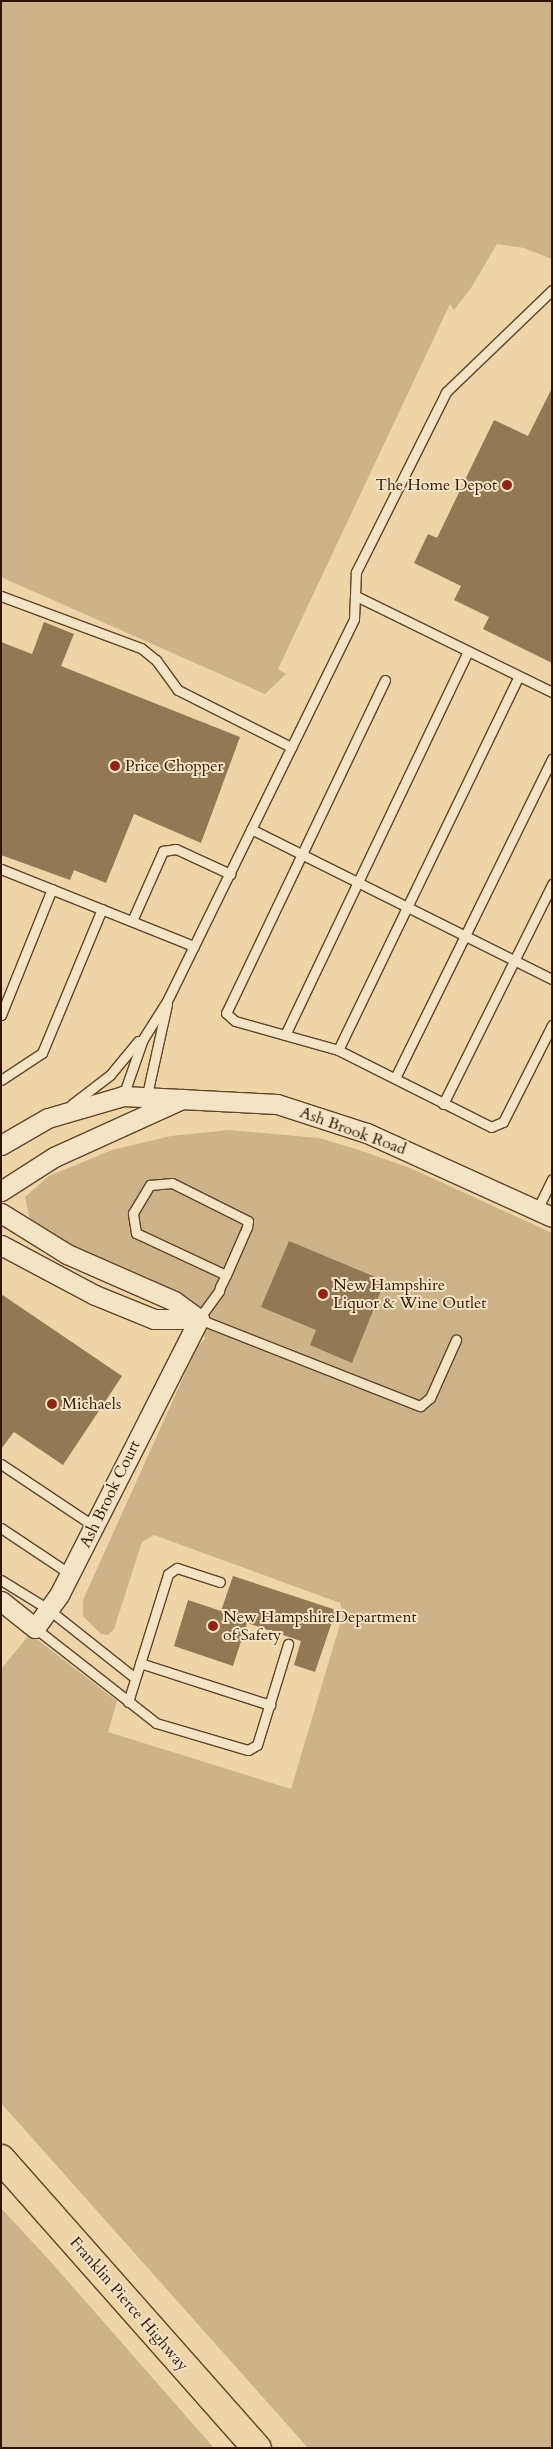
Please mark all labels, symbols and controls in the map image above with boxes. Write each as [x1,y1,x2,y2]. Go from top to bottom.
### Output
place label: The Home Depot [375,475,497,495]
marker: The Home Depot [501,479,513,491]
place label: Price Chopper [125,756,223,776]
marker: Price Chopper [109,760,121,772]
street label: Ash Brook Road [297,1103,409,1159]
place label: New Hampshire Liquor & Wine Outlet [333,1275,486,1313]
marker: New Hampshire Liquor & Wine Outlet [317,1288,329,1300]
place label: Michaels [62,1394,121,1414]
marker: Michaels [46,1398,58,1410]
street label: Ash Brook Court [76,1437,144,1551]
place label: New HampshireDepartment of Safety [223,1607,417,1645]
marker: New HampshireDepartment of Safety [207,1620,219,1632]
street label: Franklin Pierce Highway [66,2233,192,2375]

